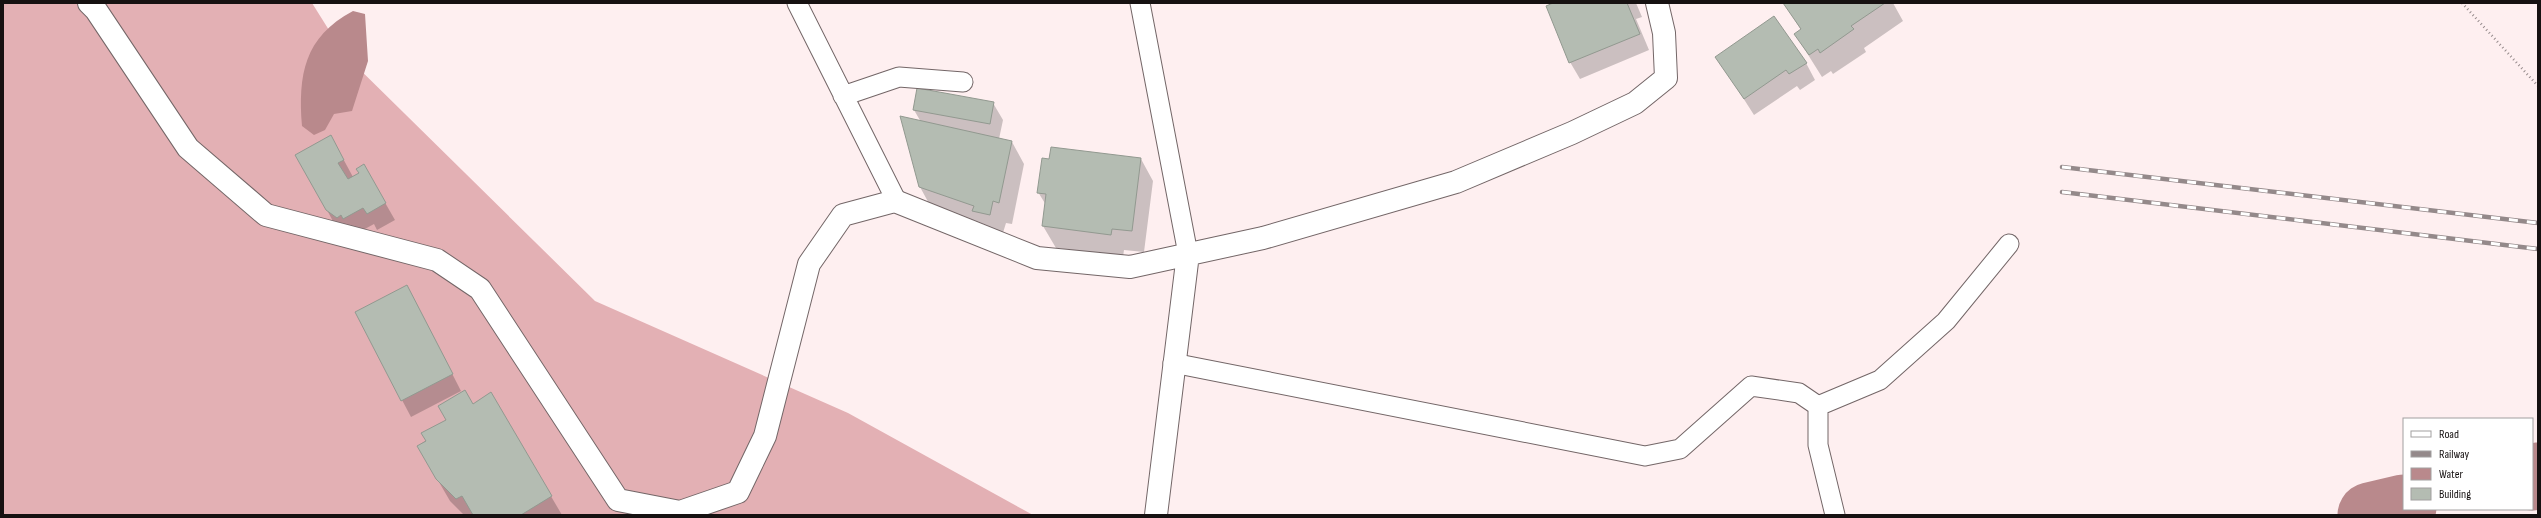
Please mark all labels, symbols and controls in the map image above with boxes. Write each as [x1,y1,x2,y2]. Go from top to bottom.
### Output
legend [2403,418,2533,510]
text: Road [2439,427,2459,442]
text: Railway [2439,447,2470,462]
text: Water [2439,467,2463,482]
text: Building [2439,487,2471,502]

